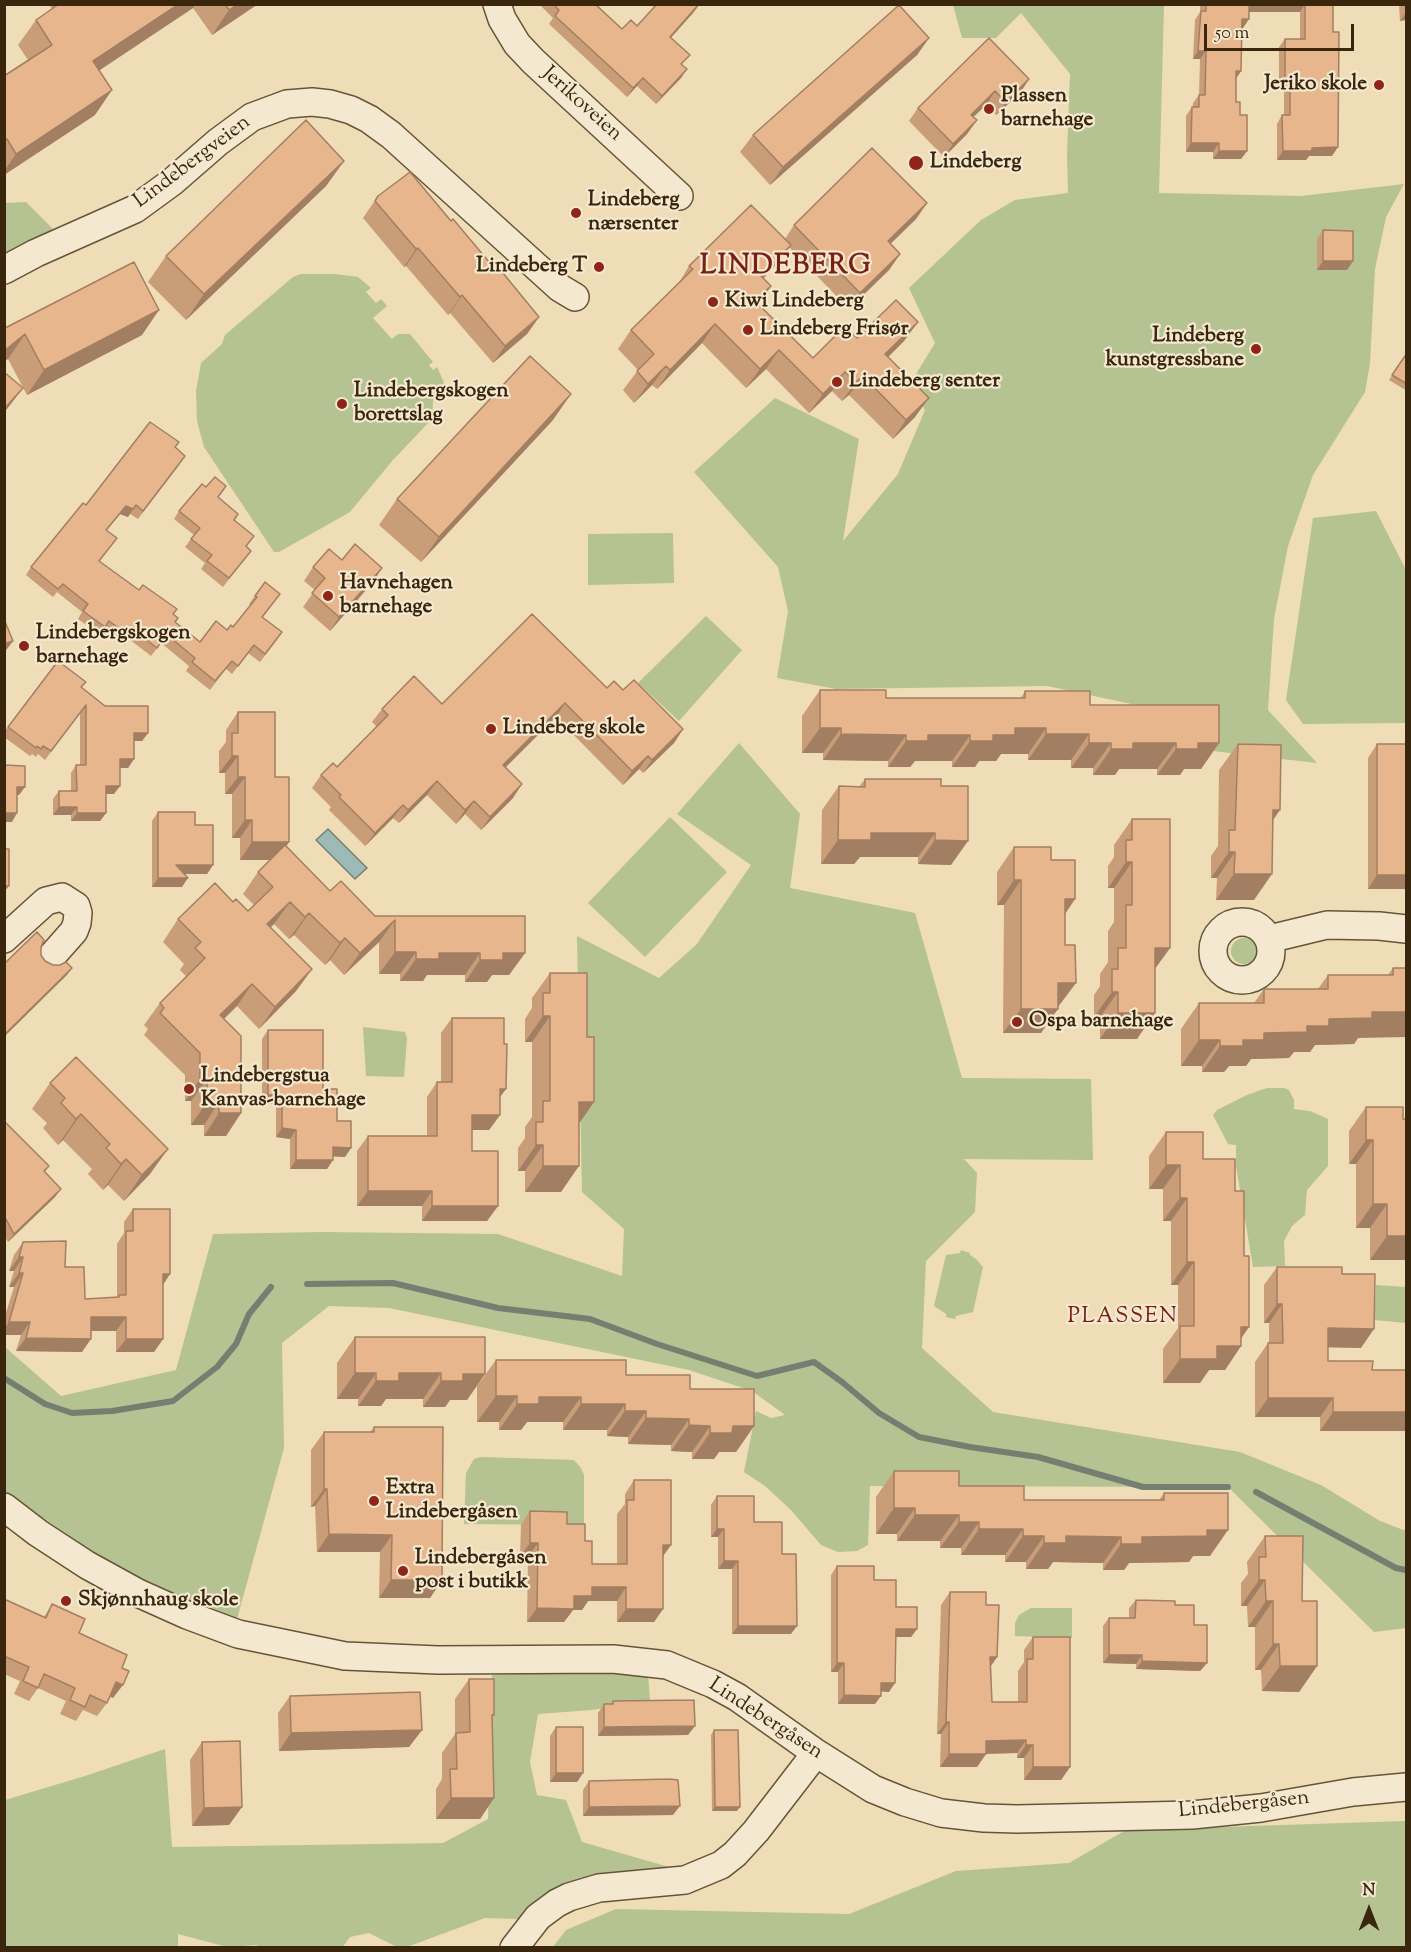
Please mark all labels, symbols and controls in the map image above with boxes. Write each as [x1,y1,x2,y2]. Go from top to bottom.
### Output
scale bar [1207,12,1357,50]
text: 50 m [1215,21,1249,47]
street label: Jerikoveien [535,62,627,148]
place label: Jeriko skole [1264,72,1367,98]
marker: Jeriko skole [1372,78,1386,92]
place label: Plassen barnehage [1001,84,1093,134]
marker: Plassen barnehage [982,102,996,116]
street label: Lindebergveien [130,111,256,215]
place label: Lindeberg [930,150,1021,176]
marker: Lindeberg [907,154,925,172]
place label: Lindeberg nærsenter [588,188,679,238]
marker: Lindeberg nærsenter [569,206,583,220]
district label: LINDEBERG [700,252,872,284]
place label: Lindeberg T [476,254,587,280]
marker: Lindeberg T [592,260,606,274]
place label: Kiwi Lindeberg [725,289,864,315]
marker: Kiwi Lindeberg [706,295,720,309]
place label: Lindeberg Frisør [760,317,909,343]
marker: Lindeberg Frisør [741,323,755,337]
place label: Lindeberg kunstgressbane [1106,324,1244,374]
marker: Lindeberg kunstgressbane [1249,342,1263,356]
place label: Lindeberg senter [849,369,1000,395]
marker: Lindeberg senter [830,375,844,389]
place label: Lindebergskogen borettslag [354,379,509,429]
marker: Lindebergskogen borettslag [335,397,349,411]
place label: Havnehagen barnehage [340,571,453,621]
marker: Havnehagen barnehage [321,589,335,603]
place label: Lindebergskogen barnehage [36,621,191,671]
marker: Lindebergskogen barnehage [17,639,31,653]
place label: Lindeberg skole [503,716,645,742]
marker: Lindeberg skole [484,722,498,736]
place label: Ospa barnehage [1029,1009,1173,1035]
marker: Ospa barnehage [1010,1015,1024,1029]
place label: Lindebergstua Kanvas-barnehage [201,1064,366,1114]
marker: Lindebergstua Kanvas-barnehage [182,1082,196,1096]
district label: PLASSEN [1068,1305,1178,1331]
place label: Extra Lindebergåsen [386,1476,518,1526]
marker: Extra Lindebergåsen [367,1494,381,1508]
place label: Lindebergåsen post i butikk [415,1546,547,1596]
marker: Lindebergåsen post i butikk [396,1564,410,1578]
place label: Skjønnhaug skole [78,1588,239,1614]
marker: Skjønnhaug skole [59,1594,73,1608]
street label: Lindebergåsen [703,1674,827,1766]
street label: Lindebergåsen [1177,1787,1311,1825]
north arrow [1339,1880,1399,1940]
text: N [1363,1880,1375,1903]

